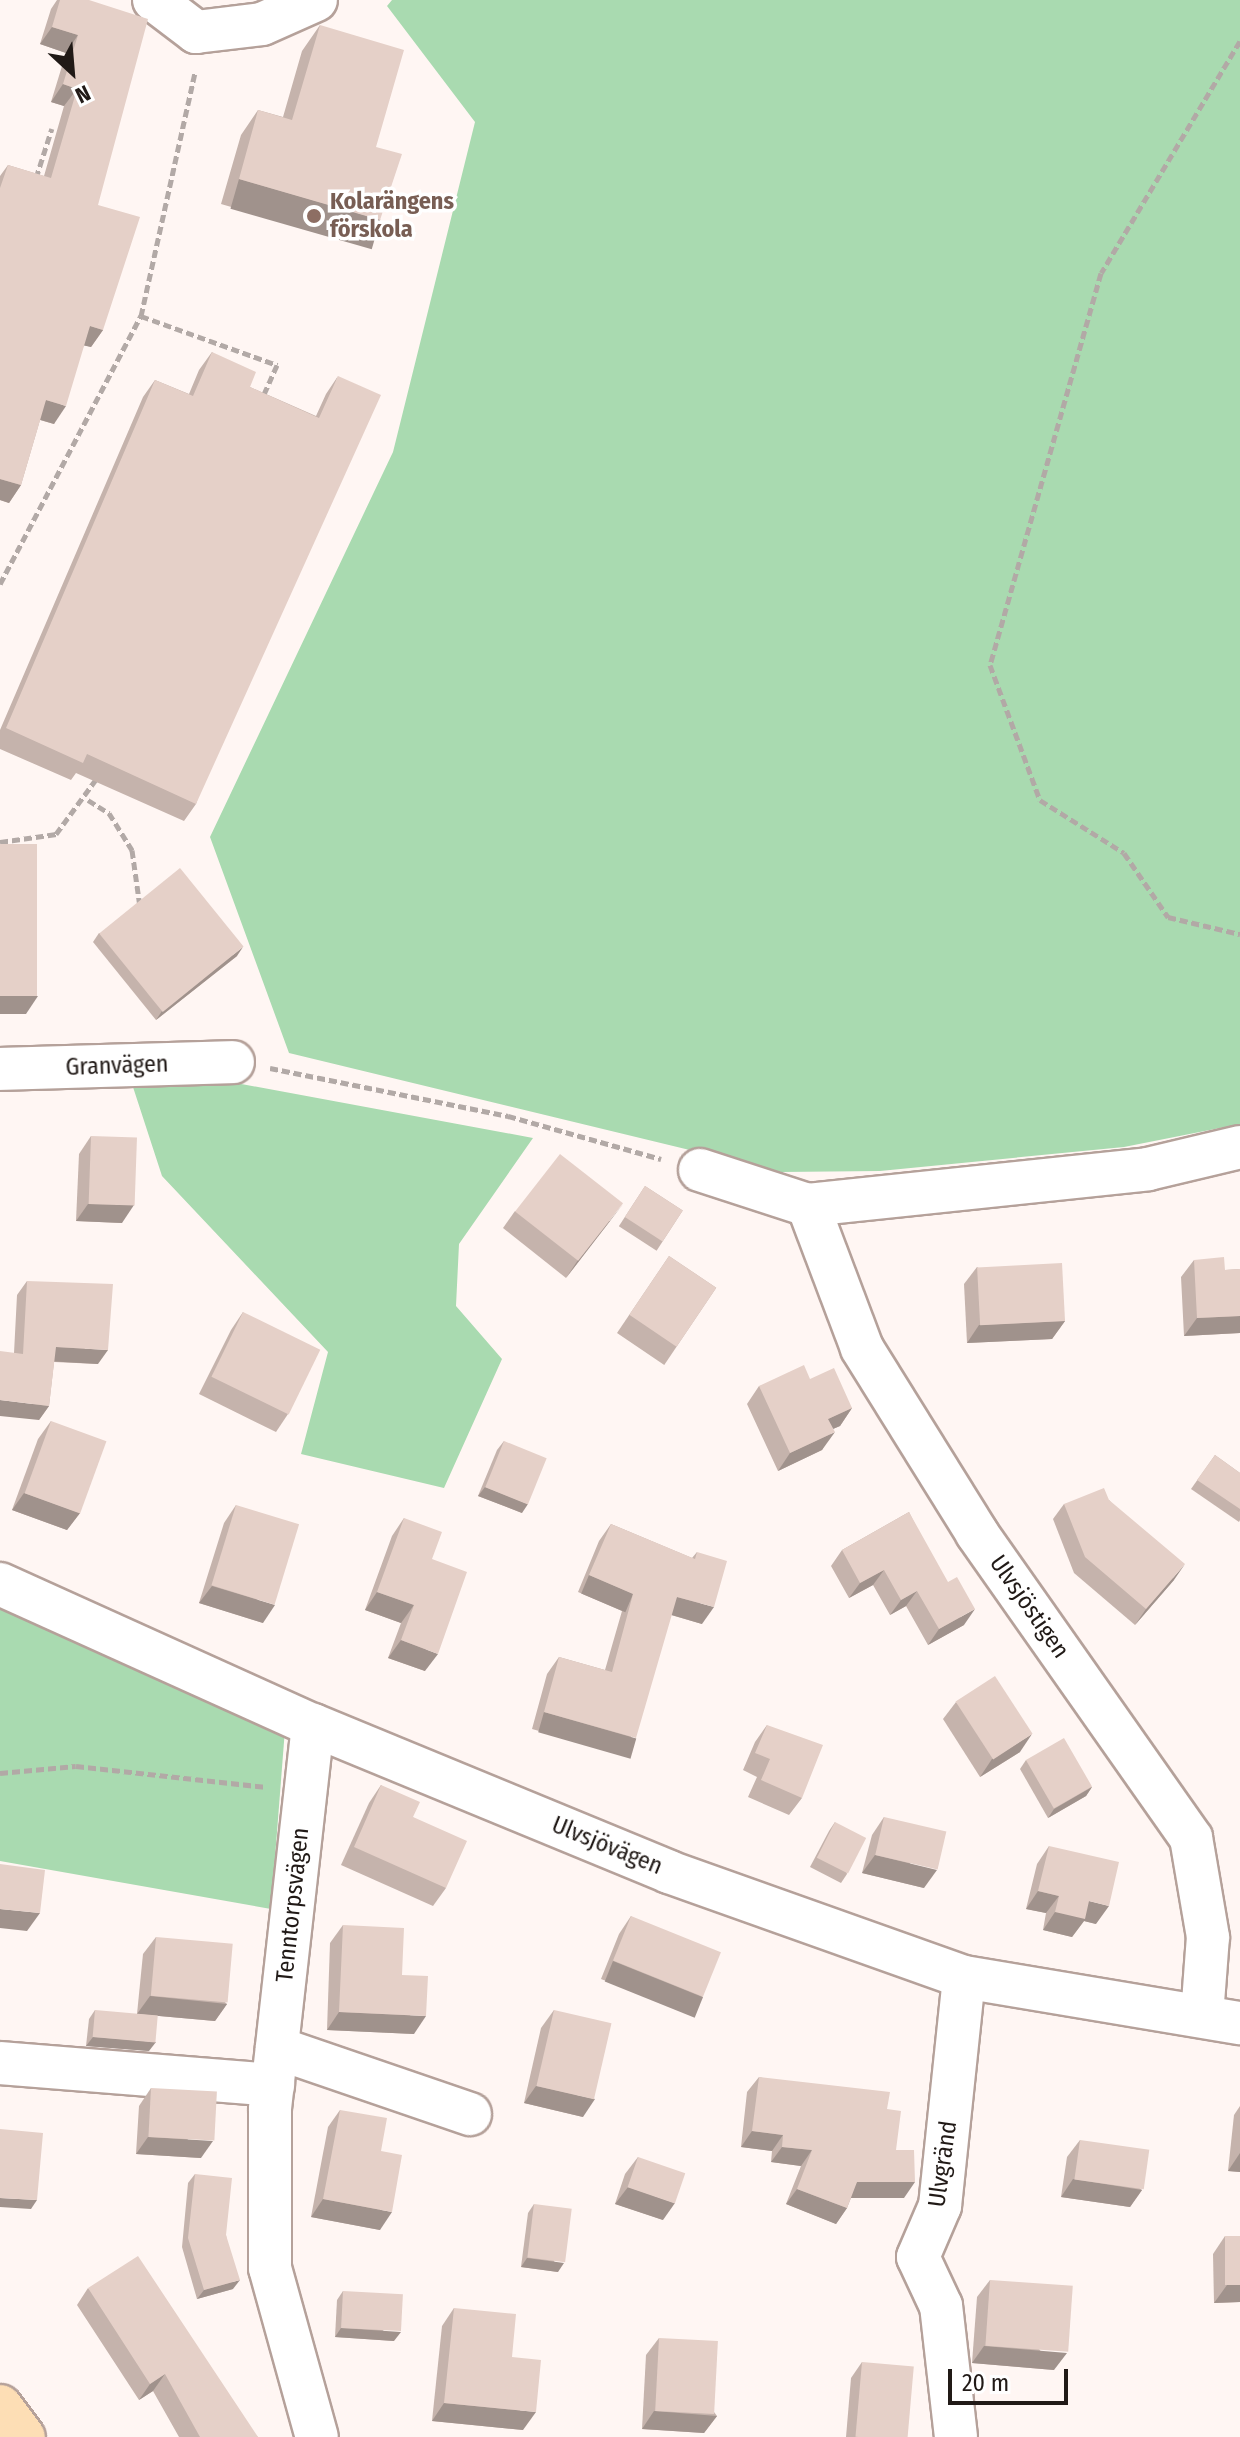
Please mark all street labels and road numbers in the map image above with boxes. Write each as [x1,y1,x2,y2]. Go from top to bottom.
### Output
street label: Granvägen [65,1050,169,1082]
street label: Ulvsjöstigen [983,1550,1075,1664]
street label: Ulvsjövägen [547,1811,667,1881]
street label: Tenntorpsvägen [271,1826,315,1984]
street label: Ulvgränd [923,2119,963,2209]

